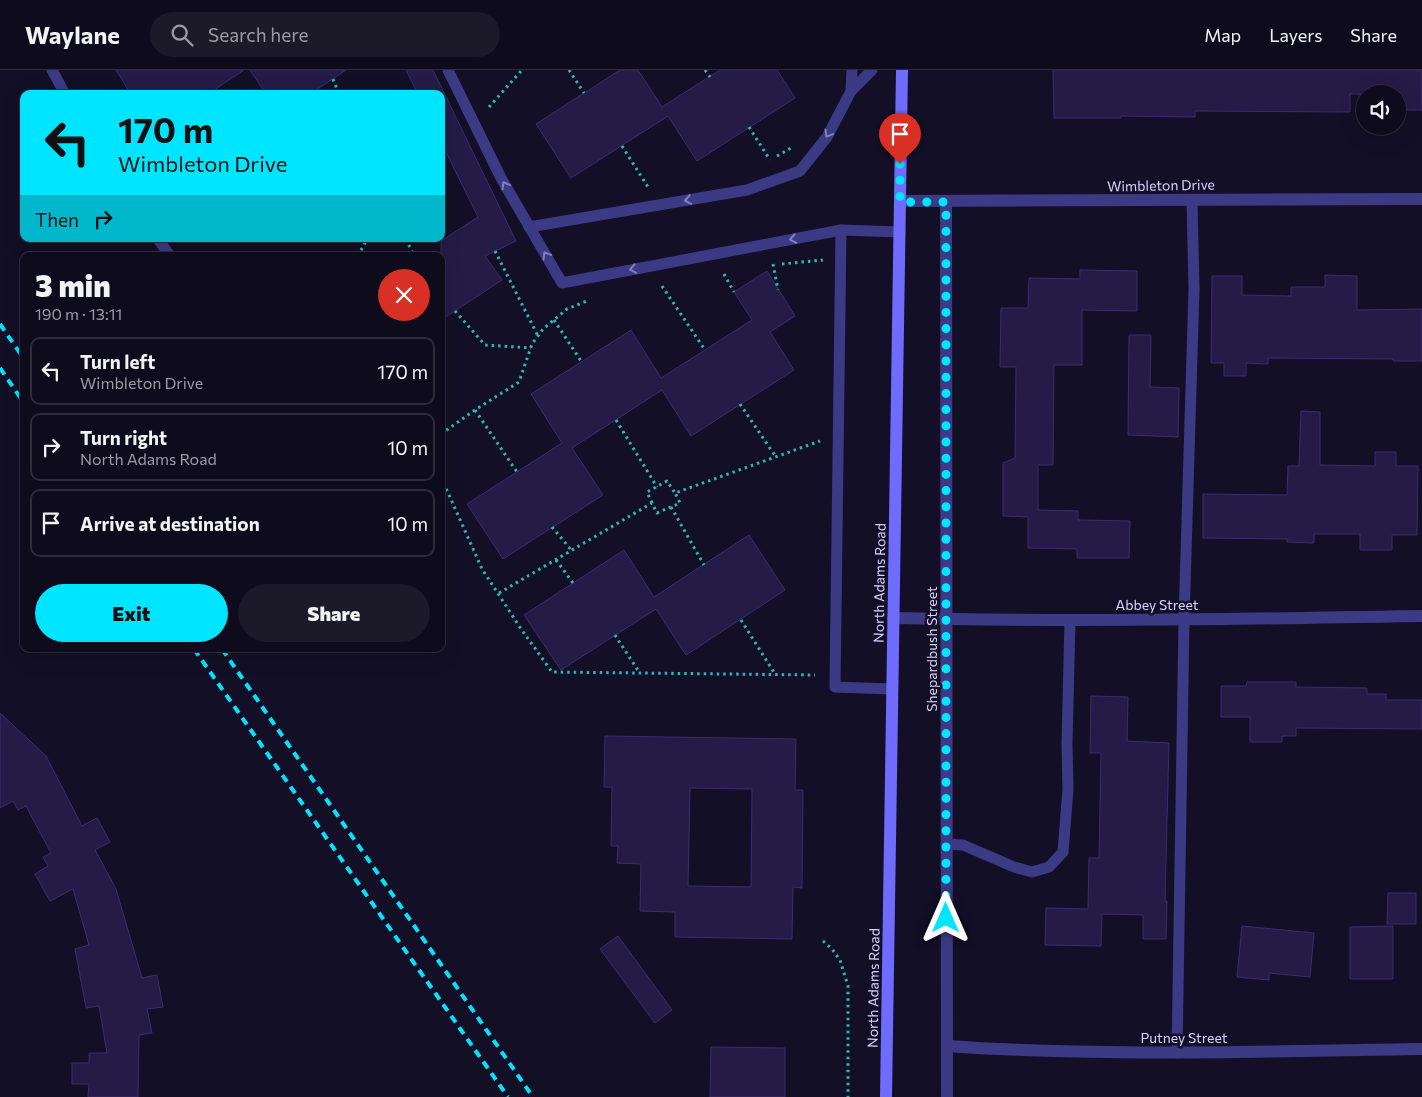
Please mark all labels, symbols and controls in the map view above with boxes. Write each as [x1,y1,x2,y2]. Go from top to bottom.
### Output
search box [150,12,500,57]
text: Waylane [25,20,120,49]
icon: search [168,21,196,49]
text: Search here [208,23,308,46]
text: Map [1204,24,1241,46]
text: Layers [1269,24,1322,46]
text: Share [1350,24,1397,46]
map controls [1356,85,1406,135]
button: sound [1356,85,1406,135]
text: 170 m [118,107,213,150]
icon: left [35,110,100,175]
pin [879,113,921,164]
icon: arrive [886,120,914,148]
one-way arrow [824,129,834,138]
text: Wimbleton Drive [118,150,287,177]
street label: Wimbleton Drive [1107,176,1215,194]
one-way arrow [501,181,511,190]
one-way arrow [684,194,692,204]
icon: right [89,205,117,233]
text: Then [35,208,79,231]
one-way arrow [788,233,797,243]
one-way arrow [542,251,552,260]
one-way arrow [629,263,638,274]
text: 3 min [35,266,111,303]
button: close [378,269,430,321]
text: 190 m · 13:11 [35,304,122,323]
text: Turn left [80,350,155,373]
icon: left [37,357,65,385]
text: 170 m [377,360,428,383]
text: Wimbleton Drive [80,373,203,392]
text: Turn right [80,426,167,449]
icon: right [37,433,65,461]
text: 10 m [387,436,428,459]
text: North Adams Road [80,449,217,468]
icon: arrive [37,509,65,537]
text: Arrive at destination [80,512,260,535]
text: 10 m [387,512,428,535]
street label: North Adams Road [869,523,889,643]
button: Exit [35,584,228,642]
button: Share [238,584,430,642]
street label: Shepardbush Street [923,586,940,712]
street label: Abbey Street [1116,596,1199,613]
position arrow [919,891,971,943]
street label: North Adams Road [863,928,883,1048]
street label: Putney Street [1140,1029,1228,1046]

